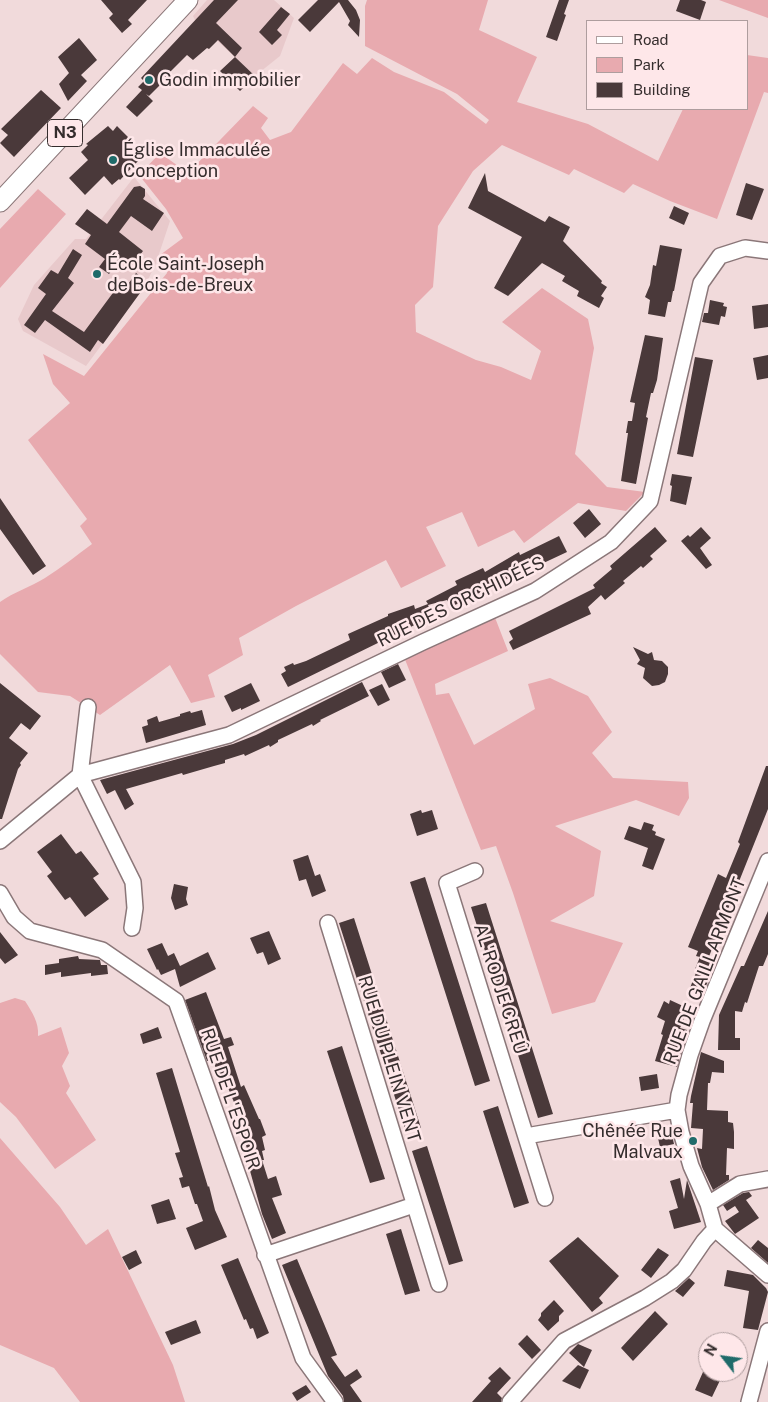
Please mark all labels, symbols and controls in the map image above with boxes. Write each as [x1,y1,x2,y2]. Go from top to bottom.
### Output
legend [586,20,748,110]
text: Road [633,31,669,48]
text: Park [633,56,665,73]
place label: Godin immobilier [159,69,301,91]
marker: Godin immobilier [143,74,155,86]
text: Building [633,81,691,98]
road number: N3 [48,120,82,146]
place label: Église Immaculée Conception [123,139,271,182]
marker: Église Immaculée Conception [107,154,119,166]
place label: École Saint-Joseph de Bois-de-Breux [107,253,264,296]
marker: École Saint-Joseph de Bois-de-Breux [91,268,103,280]
street label: RUE DES ORCHIDÉES [374,552,548,652]
street label: RUE DE GAILLARMONT [659,874,751,1068]
street label: AL'RODJE CREÛ [469,921,531,1057]
street label: RUE DU PLEIN VENT [353,973,425,1145]
street label: RUE DE L'ESPOIR [196,1025,264,1173]
place label: Chênée Rue Malvaux [582,1120,683,1162]
marker: Chênée Rue Malvaux [687,1135,699,1147]
north arrow [698,1332,748,1382]
text: N [701,1341,721,1359]

